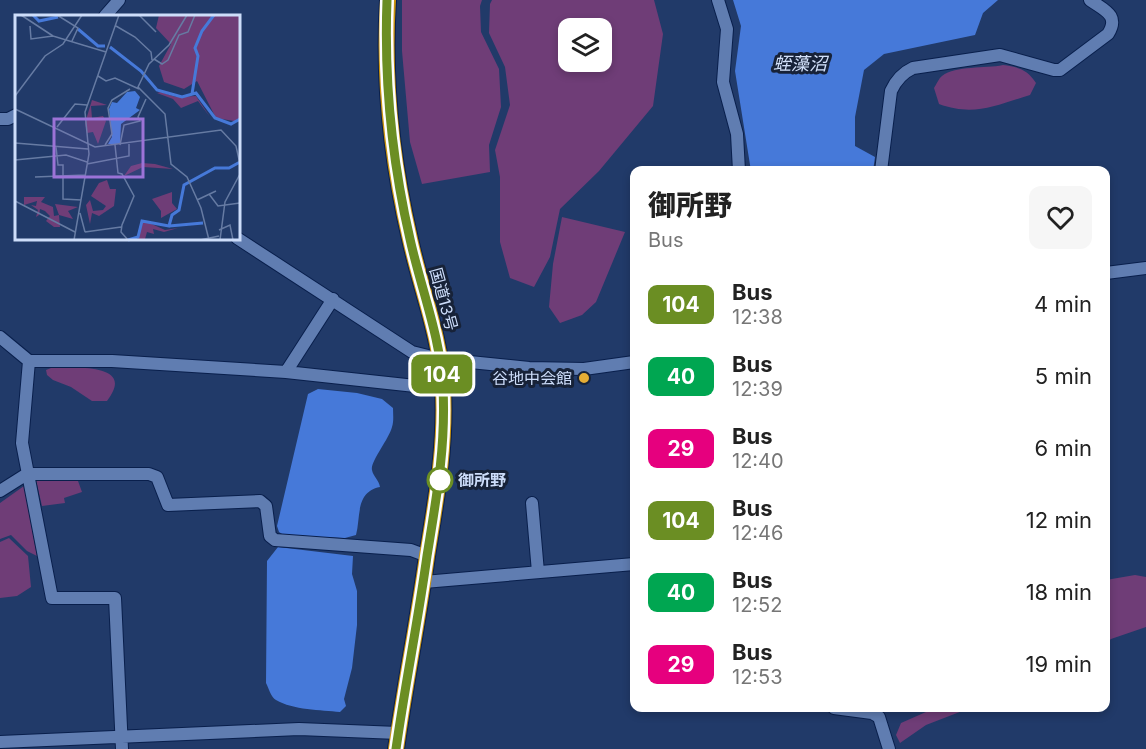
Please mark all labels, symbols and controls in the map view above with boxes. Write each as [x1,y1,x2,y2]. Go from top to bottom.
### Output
inset map [15,15,240,240]
map controls [558,18,612,72]
button: layers [558,18,612,72]
water label: 蛭藻沼 [773,53,830,74]
button: heart [1029,186,1092,249]
text: 御所野 [648,188,732,222]
text: Bus [648,228,683,252]
street label: 国道13号 [426,265,462,333]
text: Bus [732,279,773,305]
text: 4 min [1034,291,1092,317]
text: 104 [662,292,700,317]
text: 12:38 [732,305,783,329]
text: Bus [732,351,773,377]
line badge: 104 [408,354,476,394]
text: 104 [423,362,461,387]
text: 5 min [1035,363,1092,389]
text: 40 [667,364,695,389]
place label: 谷地中会館 [492,368,572,388]
marker: 谷地中会館 [577,371,591,385]
text: 12:39 [732,377,783,401]
text: Bus [732,423,773,449]
text: 6 min [1035,435,1092,461]
text: 29 [668,436,694,461]
text: 12:40 [732,449,784,473]
marker: 御所野 [427,467,453,493]
place label: 御所野 [458,470,506,490]
text: Bus [732,495,773,521]
text: 12 min [1026,507,1092,533]
text: 104 [662,508,700,533]
text: 12:46 [732,521,783,545]
text: Bus [732,567,773,593]
text: 18 min [1026,579,1092,605]
text: 40 [667,580,695,605]
text: 12:52 [732,593,782,617]
text: Bus [732,639,773,665]
text: 19 min [1026,651,1092,677]
text: 29 [668,652,694,677]
text: 12:53 [732,665,783,689]

